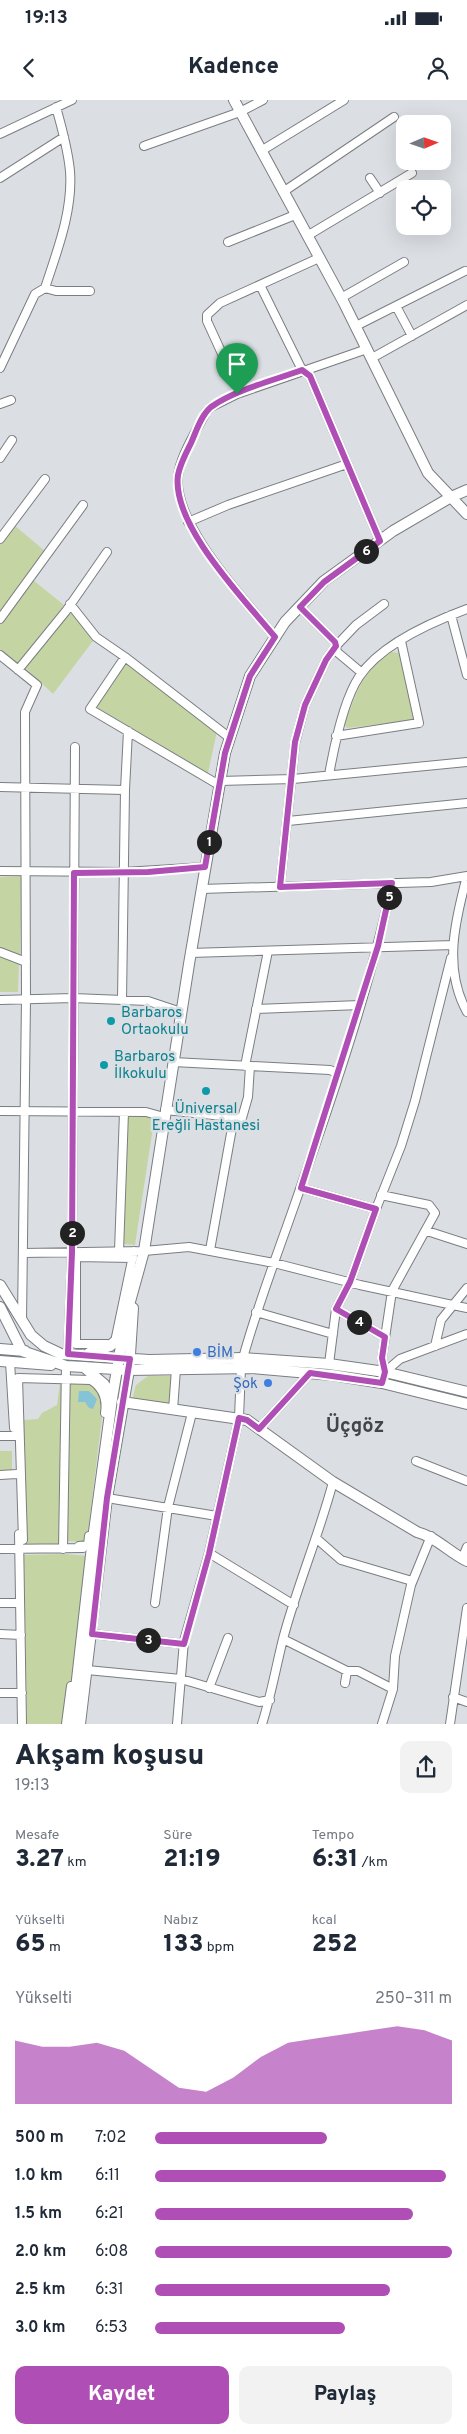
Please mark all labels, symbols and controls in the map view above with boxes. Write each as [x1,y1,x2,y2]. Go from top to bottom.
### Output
text: 19:13 [25,6,68,30]
icon: back [15,54,43,82]
text: Kadence [188,54,279,81]
icon: person [424,54,452,82]
north arrow [396,115,451,170]
map controls [396,115,451,235]
button: locate [396,180,451,235]
pin [216,343,258,394]
icon: arrive [223,350,251,378]
pin: 6 [354,538,378,564]
text: 6 [362,543,371,560]
pin: 1 [196,830,222,854]
text: 1 [207,834,212,851]
pin: 5 [376,884,402,910]
text: 5 [385,889,394,906]
place label: Barbaros Ortaokulu [121,1004,189,1040]
marker: Barbaros Ortaokulu [105,1015,117,1027]
place label: Barbaros İlkokulu [114,1048,175,1084]
marker: Barbaros İlkokulu [98,1059,110,1071]
marker: Üniversal Ereğli Hastanesi [200,1085,212,1097]
place label: Üniversal Ereğli Hastanesi [152,1099,260,1136]
pin: 2 [60,1220,84,1246]
text: 2 [68,1225,77,1242]
pin: 4 [346,1310,372,1334]
text: 4 [355,1314,364,1331]
place label: BİM [207,1343,233,1363]
marker: BİM [191,1346,203,1358]
place label: Şok [233,1375,258,1394]
marker: Şok [262,1377,274,1389]
district label: Üçgöz [326,1413,384,1440]
pin: 3 [136,1628,160,1652]
text: 3 [144,1632,153,1649]
text: Akşam koşusu [15,1739,204,1775]
button: share [400,1741,452,1793]
text: 19:13 [15,1776,50,1796]
text: Mesafe [15,1827,59,1844]
text: Süre [163,1827,192,1844]
text: Tempo [312,1827,354,1844]
text: 3.27 [15,1844,64,1876]
text: 21:19 [163,1844,221,1876]
text: 6:31 [312,1844,359,1876]
text: km [64,1854,87,1871]
text: /km [359,1854,388,1871]
text: Yükselti [15,1912,65,1929]
text: Nabız [163,1912,199,1929]
text: kcal [312,1912,337,1929]
text: 65 [15,1929,46,1961]
text: 133 [163,1929,204,1961]
text: 252 [312,1929,357,1961]
text: m [46,1939,61,1956]
text: bpm [204,1939,234,1956]
text: Yükselti [15,1989,72,2009]
text: 250–311 m [375,1989,452,2009]
text: 500 m [15,2128,64,2148]
text: 7:02 [95,2128,126,2148]
text: 1.0 km [15,2166,63,2186]
text: 6:11 [95,2166,120,2186]
text: 1.5 km [15,2204,62,2224]
text: 6:21 [95,2204,124,2224]
text: 2.0 km [15,2242,66,2262]
text: 6:08 [95,2242,128,2262]
text: 2.5 km [15,2280,65,2300]
text: 6:31 [95,2280,124,2300]
text: 3.0 km [15,2318,66,2338]
text: 6:53 [95,2318,128,2338]
button: Kaydet [15,2366,229,2424]
button: Paylaş [239,2366,452,2424]

